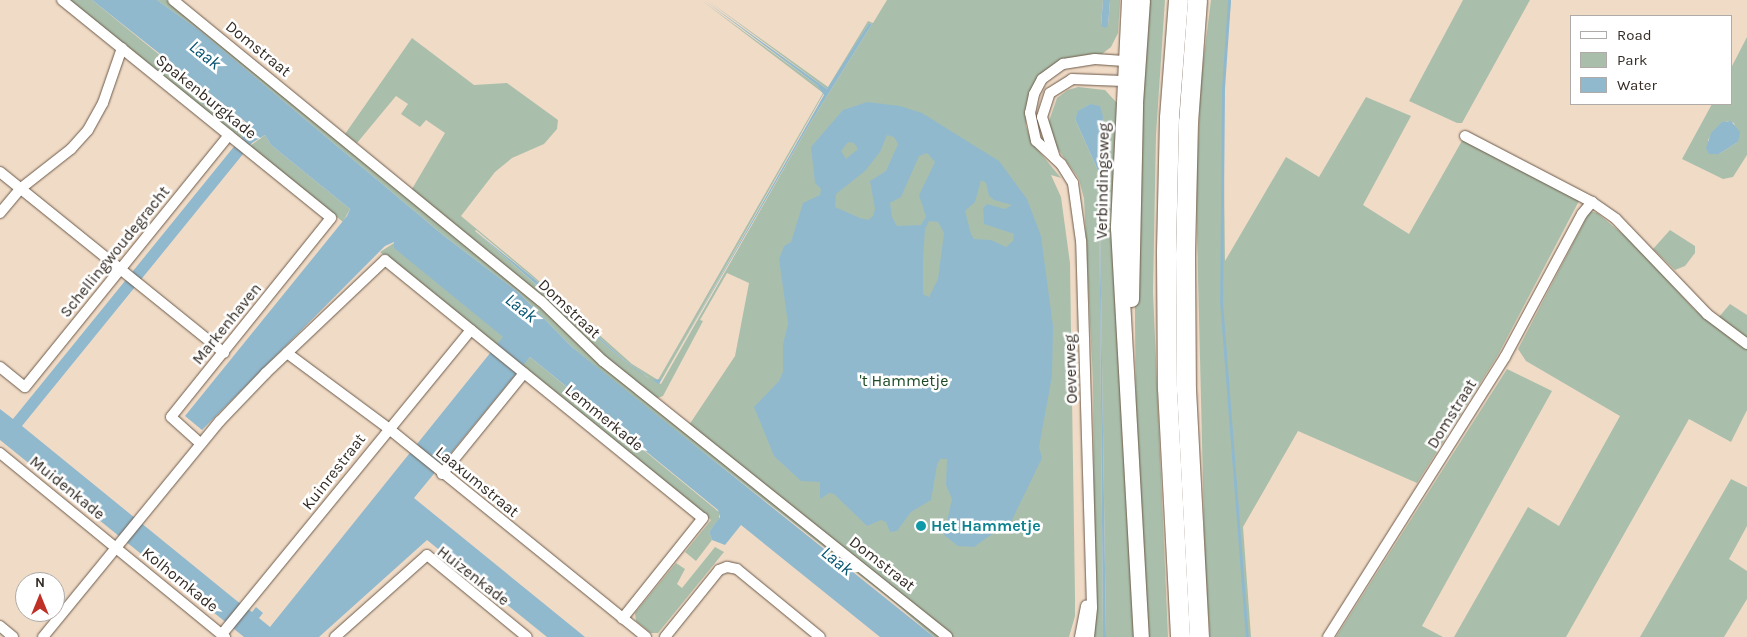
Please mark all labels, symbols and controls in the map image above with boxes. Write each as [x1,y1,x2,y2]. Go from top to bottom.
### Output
legend [1570,15,1732,105]
street label: Domstraat [222,17,294,81]
text: Road [1617,26,1652,44]
water label: Laak [185,36,225,74]
street label: Spakenburgkade [152,51,260,143]
text: Park [1617,51,1647,69]
text: Water [1617,76,1657,94]
street label: Verbindingsweg [1092,123,1114,239]
street label: Schellingwoudegracht [56,182,174,322]
street label: Domstraat [534,275,604,343]
street label: Markenhaven [188,279,266,369]
water label: Laak [501,289,541,327]
street label: Oeverweg [1060,334,1082,404]
park label: 't Hammetje [860,371,948,391]
street label: Domstraat [1423,376,1481,452]
street label: Lemmerkade [561,381,647,455]
street label: Kuinrestraat [298,430,370,514]
street label: Laaxumstraat [431,443,523,521]
street label: Muidenkade [26,452,108,524]
place label: Het Hammetje [931,516,1041,536]
marker: Het Hammetje [915,520,927,532]
street label: Domstraat [845,532,919,596]
street label: Huizenkade [433,542,513,610]
water label: Laak [817,542,857,580]
street label: Kolhornkade [138,543,222,617]
north arrow [15,572,65,622]
text: N [35,574,45,591]

